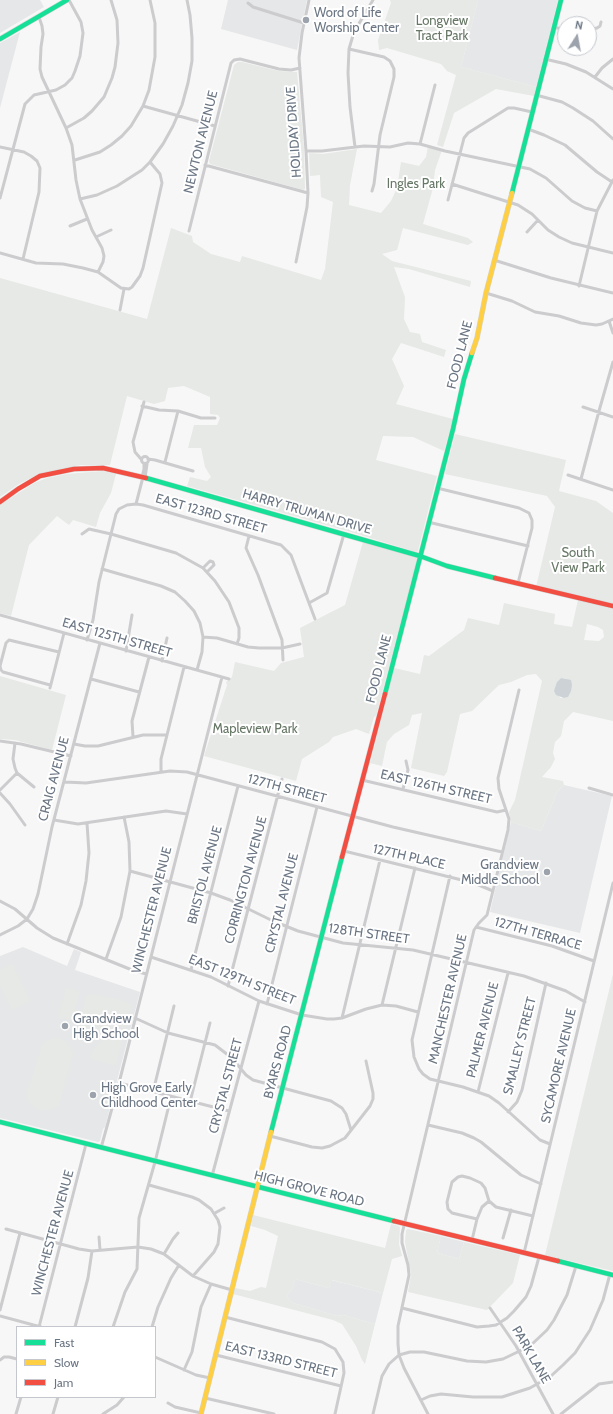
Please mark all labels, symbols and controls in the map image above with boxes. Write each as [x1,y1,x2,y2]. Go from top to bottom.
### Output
place label: Word of Life Worship Center [314,5,399,36]
park label: Longview Tract Park [416,13,468,44]
marker: Word of Life Worship Center [301,15,311,25]
north arrow [557,16,597,56]
text: N [574,18,584,33]
street label: HOLIDAY DRIVE [283,86,305,178]
street label: NEWTON AVENUE [181,89,221,195]
park label: Ingles Park [387,176,445,192]
street label: FOOD LANE [444,319,476,391]
street label: HARRY TRUMAN DRIVE [241,486,373,538]
street label: EAST 123RD STREET [154,491,268,537]
park label: South View Park [551,545,605,576]
street label: EAST 125TH STREET [60,615,174,661]
street label: FOOD LANE [363,633,395,705]
park label: Mapleview Park [212,721,298,737]
street label: CRAIG AVENUE [35,735,73,823]
street label: EAST 126TH STREET [379,767,493,807]
street label: 127TH STREET [246,771,328,807]
street label: CORRINGTON AVENUE [221,814,271,946]
street label: BRISTOL AVENUE [184,824,226,926]
street label: 127TH PLACE [371,841,447,873]
street label: WINCHESTER AVENUE [129,845,175,975]
street label: CRYSTAL AVENUE [262,851,302,955]
place label: Grandview Middle School [461,857,539,888]
marker: Grandview Middle School [542,867,552,877]
street label: 127TH TERRACE [493,914,583,954]
street label: 128TH STREET [328,921,410,947]
street label: MANCHESTER AVENUE [425,933,471,1065]
street label: EAST 129TH STREET [186,951,298,1009]
street label: PALMER AVENUE [464,980,502,1080]
street label: SMALLEY STREET [500,995,540,1097]
street label: SYCAMORE AVENUE [538,1007,580,1125]
place label: Grandview High School [73,1011,139,1042]
marker: Grandview High School [60,1021,70,1031]
street label: BYARS ROAD [261,1024,295,1100]
street label: CRYSTAL STREET [206,1037,246,1135]
place label: High Grove Early Childhood Center [101,1080,197,1111]
marker: High Grove Early Childhood Center [88,1090,98,1100]
street label: WINCHESTER AVENUE [29,1168,77,1298]
street label: HIGH GROVE ROAD [252,1168,366,1210]
street label: PARK LANE [508,1323,554,1387]
legend [16,1326,156,1398]
text: Fast [54,1335,74,1350]
street label: EAST 133RD STREET [223,1339,339,1381]
text: Slow [54,1355,79,1370]
text: Jam [54,1375,73,1390]

